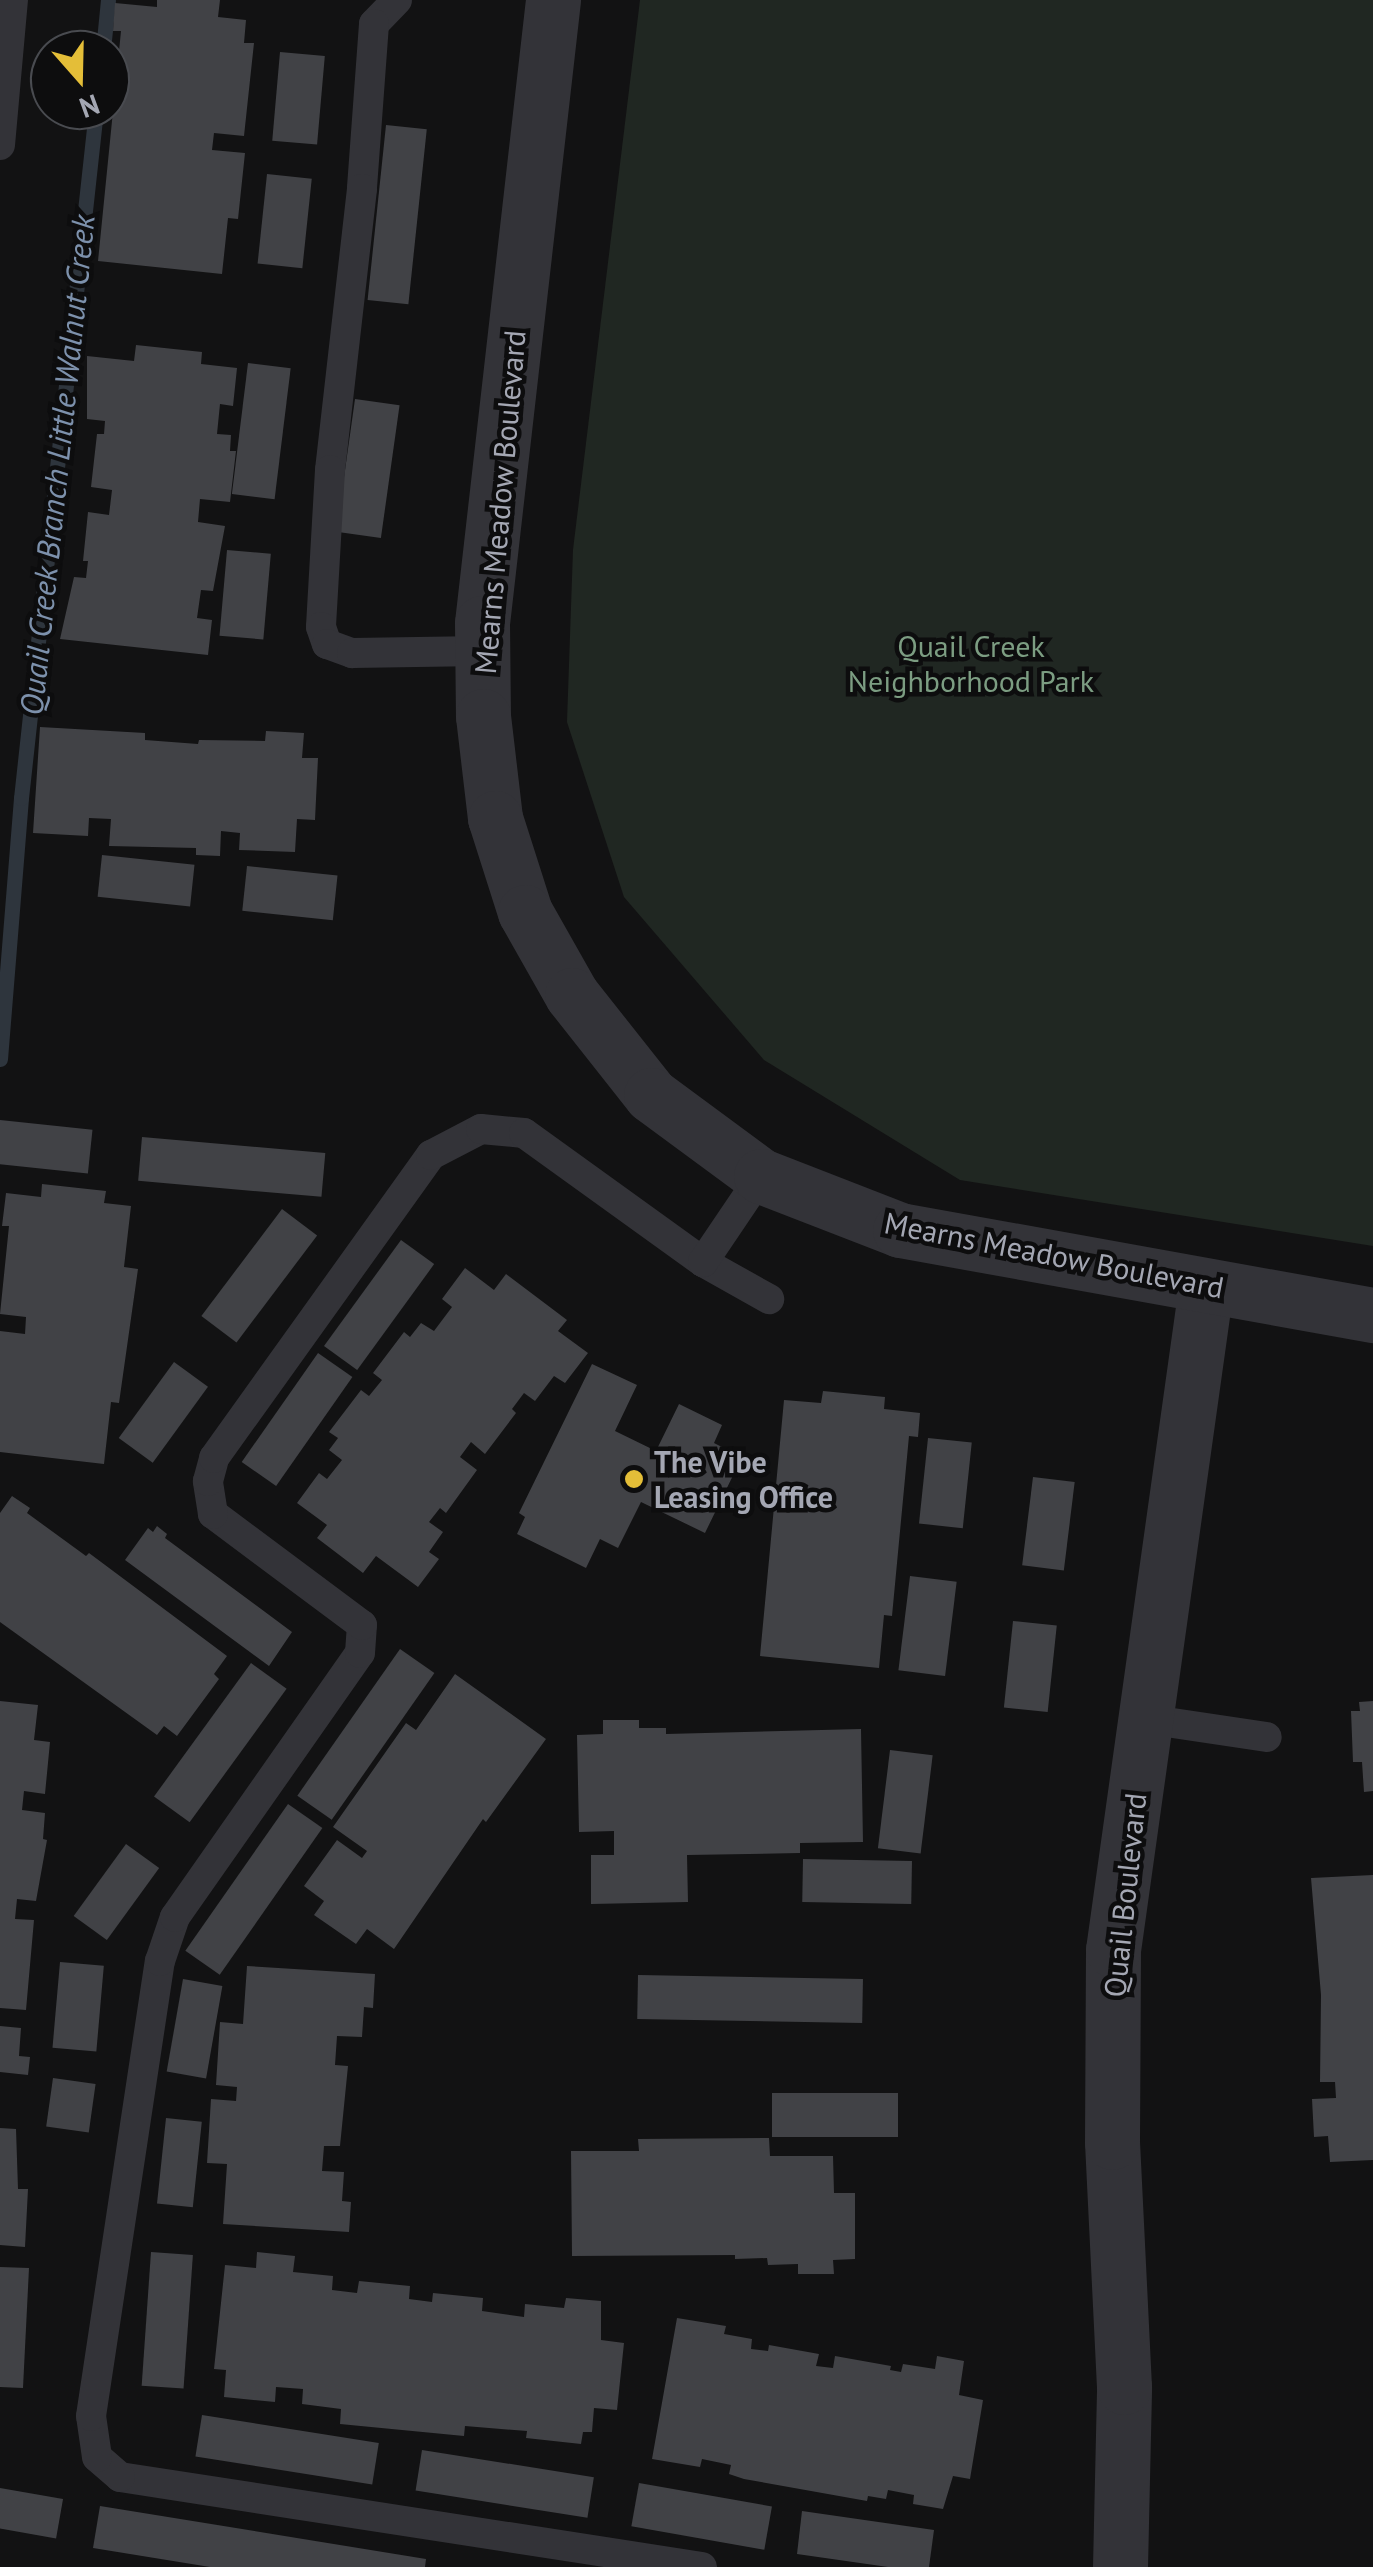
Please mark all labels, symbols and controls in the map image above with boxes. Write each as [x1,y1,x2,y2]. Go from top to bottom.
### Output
north arrow [30,30,130,130]
text: N [75,86,105,127]
water label: Quail Creek Branch Little Walnut Creek [12,212,102,718]
street label: Mearns Meadow Boulevard [467,328,533,676]
park label: Quail Creek Neighborhood Park [848,628,1094,698]
street label: Mearns Meadow Boulevard [881,1204,1227,1306]
place label: The Vibe Leasing Office [654,1444,833,1514]
marker: The Vibe Leasing Office [623,1468,645,1490]
street label: Quail Boulevard [1096,1791,1154,1999]

